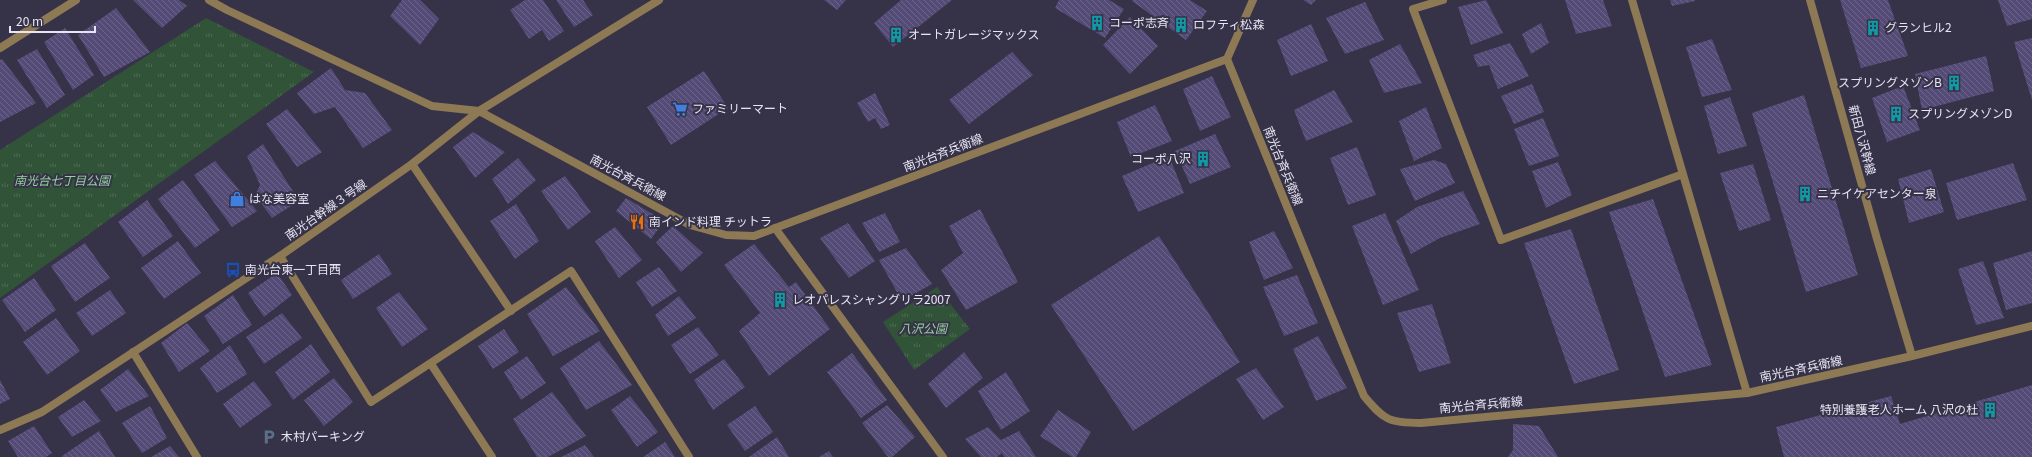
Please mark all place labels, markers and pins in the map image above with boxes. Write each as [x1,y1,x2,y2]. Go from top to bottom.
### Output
place label: コーポ志斉 [1109,13,1169,30]
building icon: コーポ志斉 [1088,14,1106,32]
place label: ロフティ松森 [1193,15,1264,32]
building icon: ロフティ松森 [1172,16,1190,34]
place label: グランヒル2 [1885,18,1952,35]
building icon: グランヒル2 [1864,19,1882,37]
place label: オートガレージマックス [908,25,1039,42]
building icon: オートガレージマックス [887,26,905,44]
place label: スプリングメゾンB [1838,73,1942,90]
building icon: スプリングメゾンB [1945,74,1963,92]
place label: ファミリーマート [692,99,788,116]
supermarket icon: ファミリーマート [671,100,689,118]
place label: スプリングメゾンD [1908,104,2012,121]
building icon: スプリングメゾンD [1887,105,1905,123]
place label: コーポ八沢 [1131,149,1191,166]
building icon: コーポ八沢 [1194,150,1212,168]
place label: ニチイケアセンター泉 [1817,184,1937,201]
building icon: ニチイケアセンター泉 [1796,185,1814,203]
place label: はな美容室 [249,189,309,206]
shop icon: はな美容室 [228,190,246,208]
place label: 南インド料理 チットラ [649,212,772,229]
restaurant icon: 南インド料理 チットラ [628,213,646,231]
place label: 南光台東一丁目西 [245,260,341,277]
bus stop icon: 南光台東一丁目西 [224,261,242,279]
place label: レオパレスシャングリラ2007 [792,290,951,307]
building icon: レオパレスシャングリラ2007 [771,291,789,309]
place label: 特別養護老人ホーム 八沢の杜 [1820,400,1978,417]
building icon: 特別養護老人ホーム 八沢の杜 [1981,401,1999,419]
place label: 木村パーキング [281,427,365,444]
parking icon: 木村パーキング [260,428,278,446]

